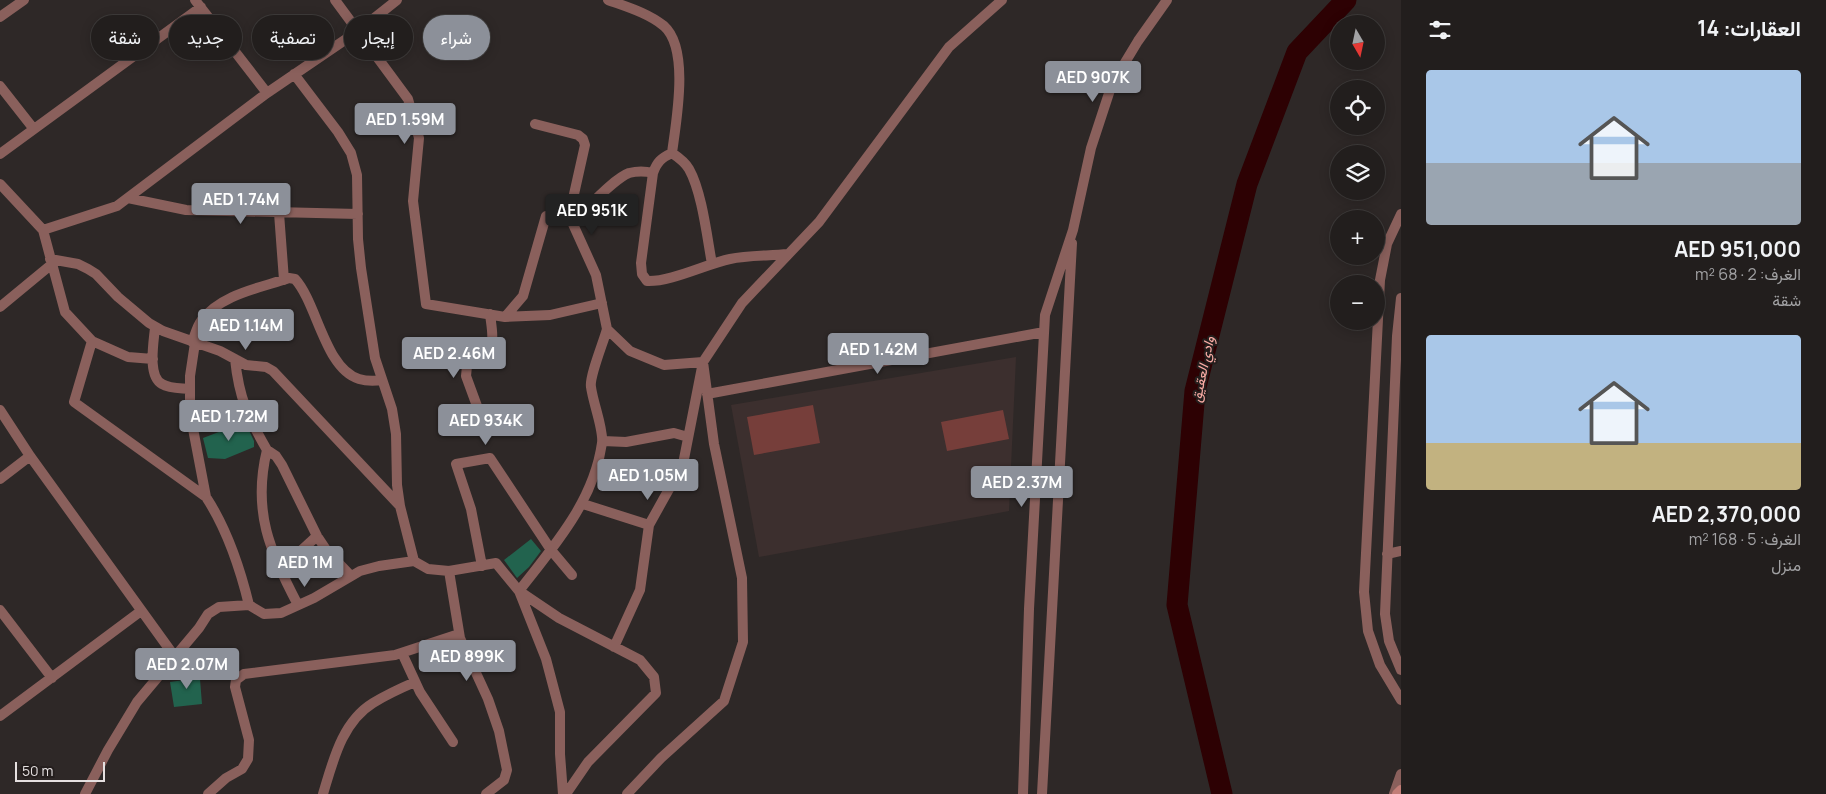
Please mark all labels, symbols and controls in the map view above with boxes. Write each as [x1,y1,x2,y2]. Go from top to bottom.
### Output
text: العقارات: 14 [1697,14,1801,42]
chip: شقة [91,15,159,60]
chip: جديد [169,15,242,60]
chip: تصفية [252,15,334,60]
chip: إيجار [344,15,413,60]
chip: شراء [423,15,490,60]
north arrow [1330,15,1385,70]
map controls [1330,15,1385,330]
icon: filters [1426,16,1454,44]
pin: AED 907K [1041,61,1145,103]
text: AED 907K [1056,66,1130,88]
button: locate [1330,80,1385,135]
pin: AED 1.59M [348,102,462,145]
icon: home [1569,103,1659,193]
text: AED 1.59M [366,108,444,130]
button: layers [1330,145,1385,200]
pin: AED 1.74M [184,182,298,225]
text: AED 1.74M [202,188,280,210]
pin: AED 951K [540,194,644,236]
text: AED 951K [556,199,628,221]
button: + [1330,210,1385,265]
text: AED 951,000 [1674,235,1801,263]
text: الغرف: 2 · 68 m² [1695,263,1801,285]
button: − [1330,275,1385,330]
text: شقة [1772,289,1801,311]
pin: AED 1.14M [189,308,303,351]
text: AED 1.14M [209,314,283,336]
pin: AED 1.42M [821,332,935,375]
water label: وادي العقيق [1186,334,1221,404]
pin: AED 2.46M [397,336,511,379]
text: AED 1.42M [839,338,917,360]
text: AED 2.46M [413,342,495,364]
icon: home [1569,368,1659,458]
pin: AED 1.72M [172,400,286,442]
pin: AED 934K [434,404,538,446]
text: AED 1.72M [190,405,268,427]
text: AED 934K [449,409,523,431]
pin: AED 1.05M [591,458,705,501]
text: AED 1.05M [608,464,688,486]
pin: AED 2.37M [965,466,1079,508]
text: AED 2.37M [982,471,1062,493]
text: AED 2,370,000 [1652,500,1801,528]
text: الغرف: 5 · 168 m² [1689,528,1801,550]
pin: AED 1M [264,546,346,588]
text: AED 1M [277,551,333,573]
text: منزل [1771,554,1801,576]
pin: AED 899K [415,640,519,682]
text: AED 899K [430,645,504,667]
pin: AED 2.07M [130,648,244,690]
text: AED 2.07M [146,653,228,675]
scale bar [15,759,105,782]
text: 50 m [22,761,53,780]

